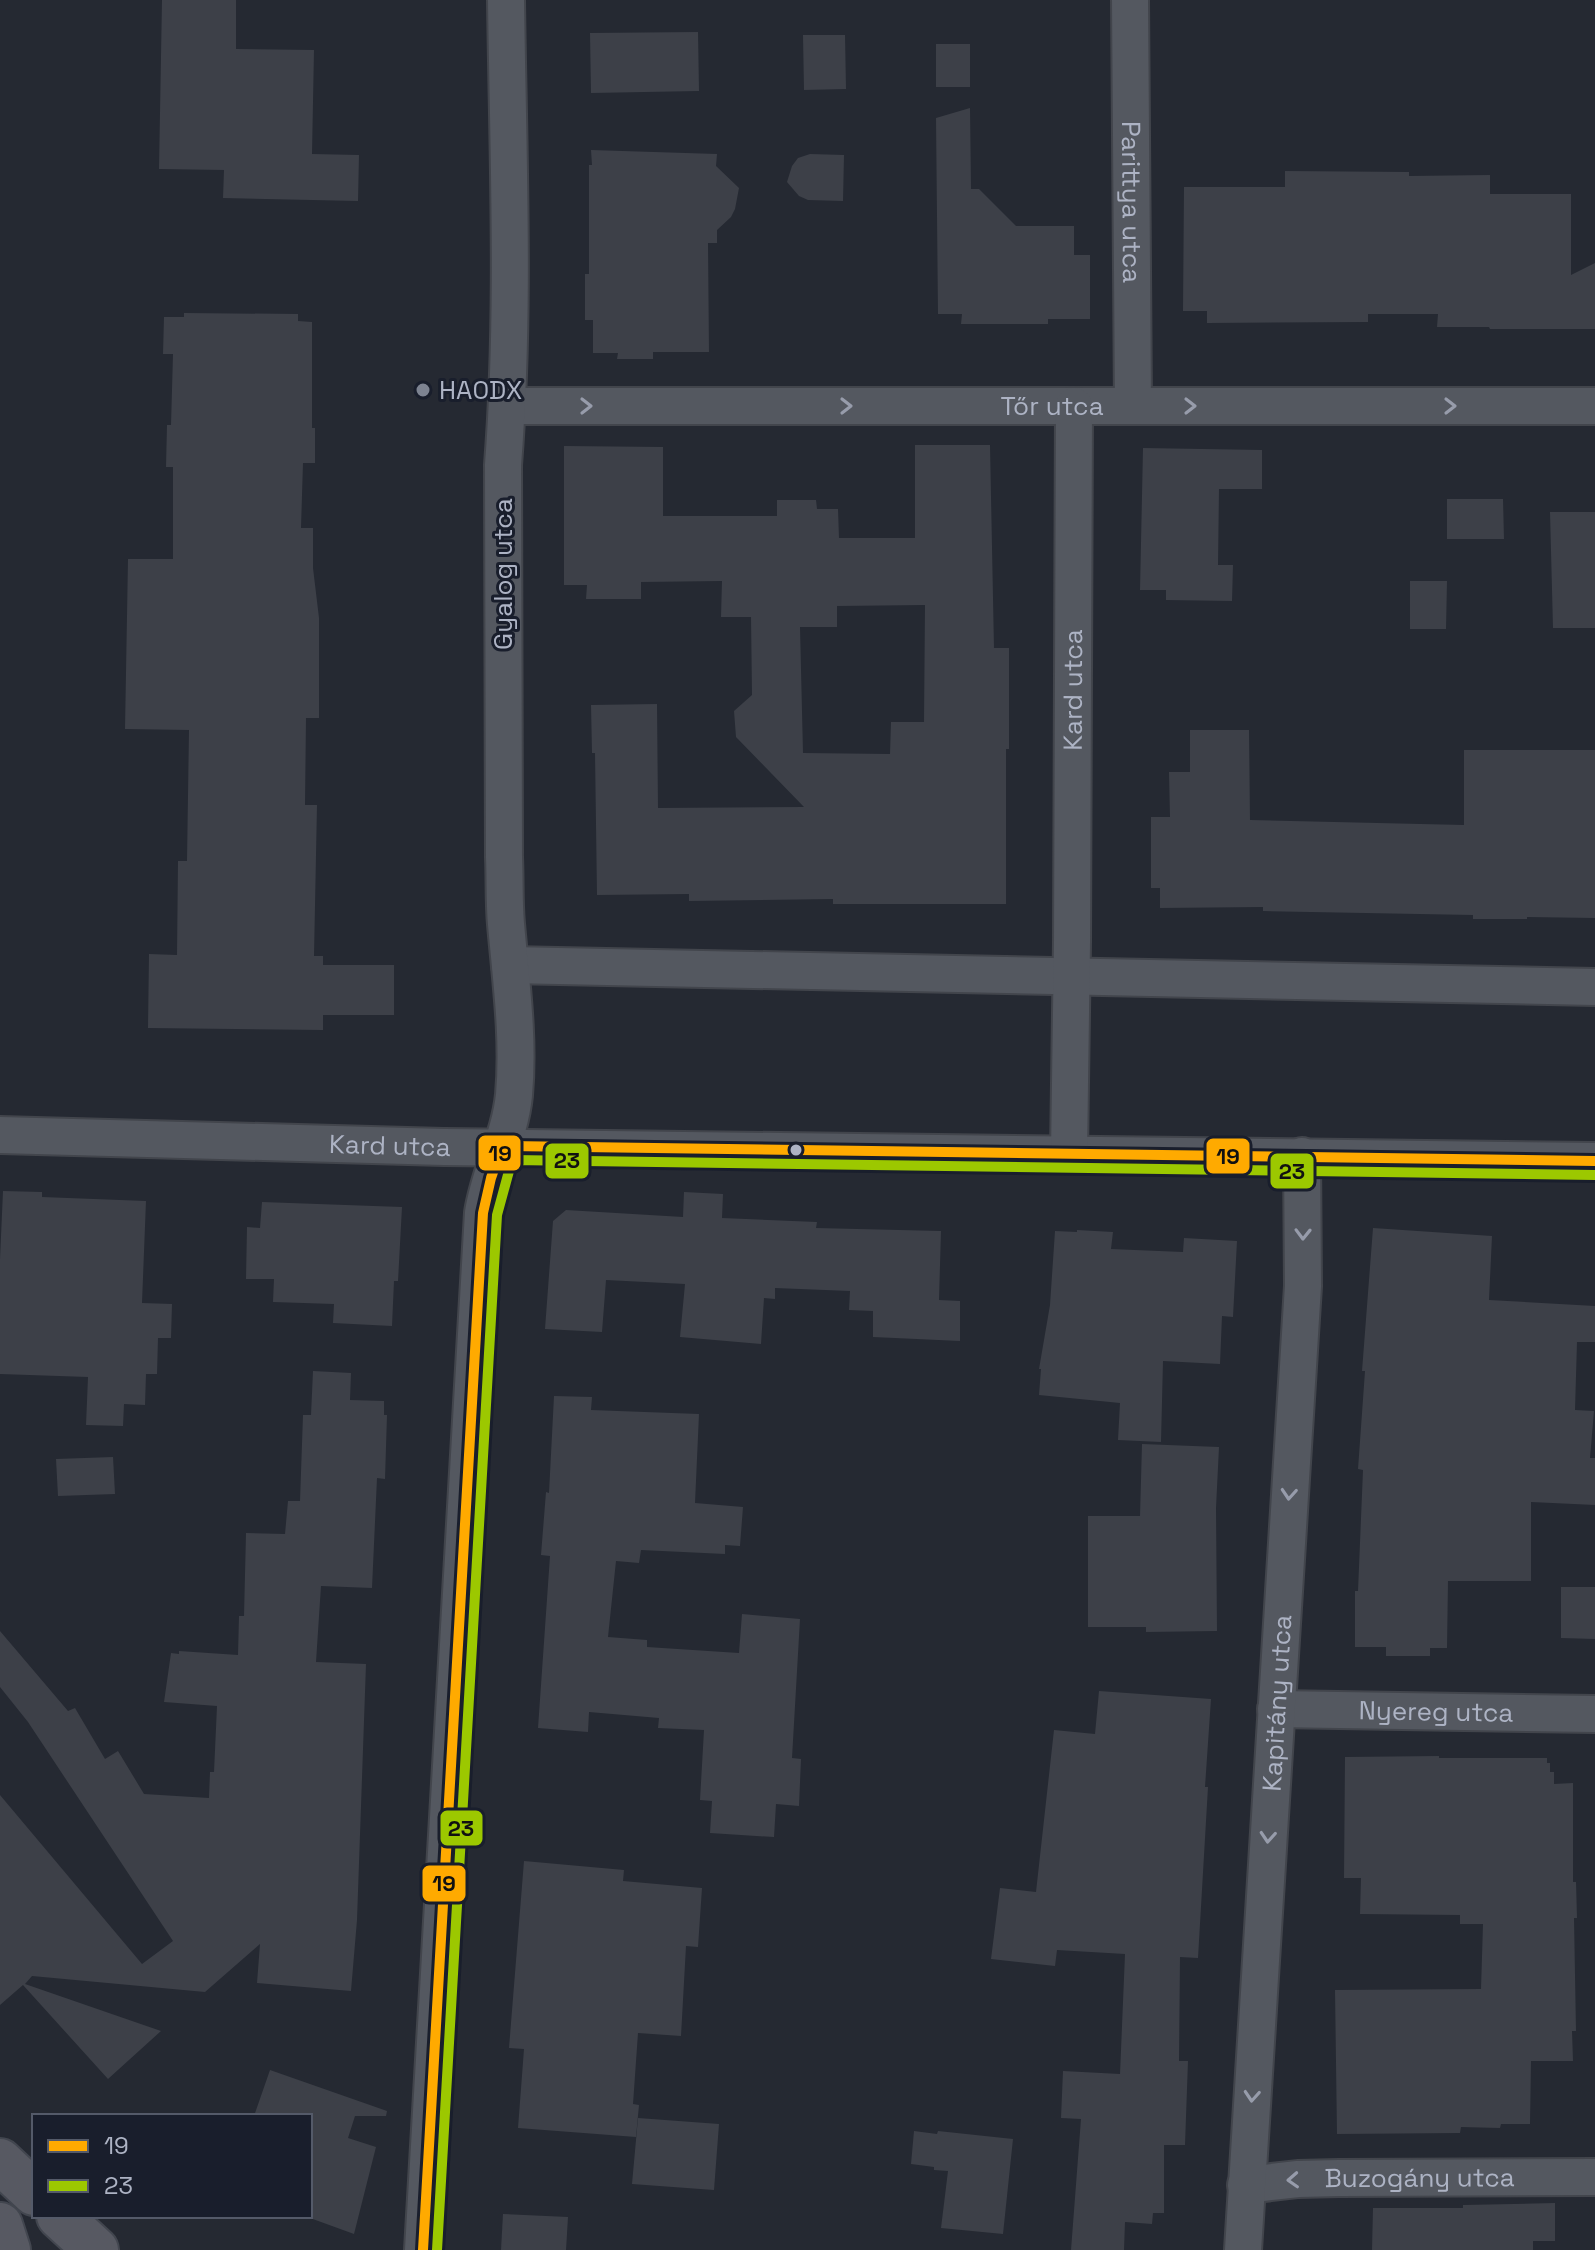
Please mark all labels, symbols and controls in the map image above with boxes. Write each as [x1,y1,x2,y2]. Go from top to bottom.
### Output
street label: Parittya utca [1114,121,1149,283]
place label: HA0DX [439,373,522,407]
marker: HA0DX [414,381,432,399]
street label: Tőr utca [1000,389,1104,423]
one-way arrow [580,397,593,415]
one-way arrow [840,397,853,415]
one-way arrow [1184,397,1197,415]
one-way arrow [1444,397,1457,415]
street label: Gyalog utca [486,498,520,650]
street label: Kard utca [1056,629,1090,751]
street label: Kard utca [329,1127,451,1164]
line badge: 19 [477,1134,522,1172]
line badge: 19 [1205,1137,1251,1175]
text: 19 [488,1139,512,1167]
line badge: 23 [544,1142,590,1180]
unlabelled marker [788,1142,804,1158]
text: 19 [1216,1142,1240,1170]
text: 23 [554,1146,580,1174]
line badge: 23 [1269,1152,1315,1190]
text: 23 [1279,1157,1305,1185]
one-way arrow [1295,1228,1312,1241]
one-way arrow [1281,1488,1298,1501]
street label: Kapitány utca [1255,1614,1300,1792]
street label: Nyereg utca [1358,1693,1514,1730]
line badge: 23 [439,1809,484,1847]
text: 23 [448,1814,474,1842]
one-way arrow [1260,1831,1277,1844]
line badge: 19 [421,1864,467,1903]
text: 19 [432,1869,456,1897]
one-way arrow [1244,2090,1261,2103]
legend [32,2114,312,2218]
text: 19 [104,2130,129,2161]
street label: Buzogány utca [1324,2160,1515,2195]
text: 23 [104,2170,133,2201]
one-way arrow [1286,2171,1299,2188]

